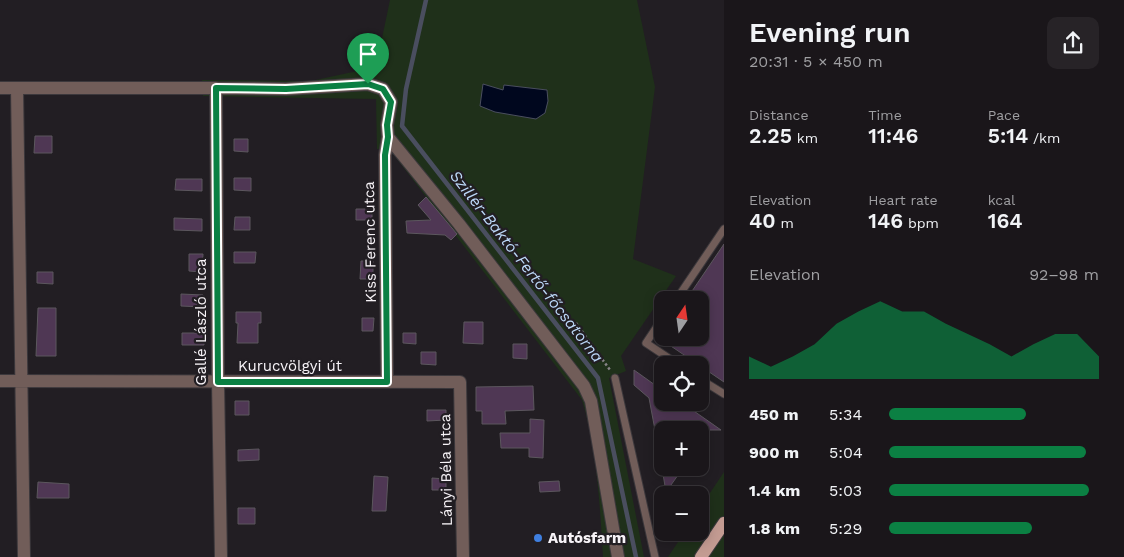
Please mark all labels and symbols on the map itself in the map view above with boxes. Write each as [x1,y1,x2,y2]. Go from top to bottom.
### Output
pin [347,33,389,84]
water label: Szillér-Baktó-Fertő-főcsatorna [446,167,607,366]
street label: Kiss Ferenc utca [360,181,380,303]
street label: Gallé László utca [192,258,210,385]
north arrow [654,291,709,346]
street label: Kurucvölgyi út [238,357,343,375]
street label: Lányi Béla utca [436,413,456,526]
place label: Autósfarm [548,529,626,547]
marker: Autósfarm [532,532,544,544]

